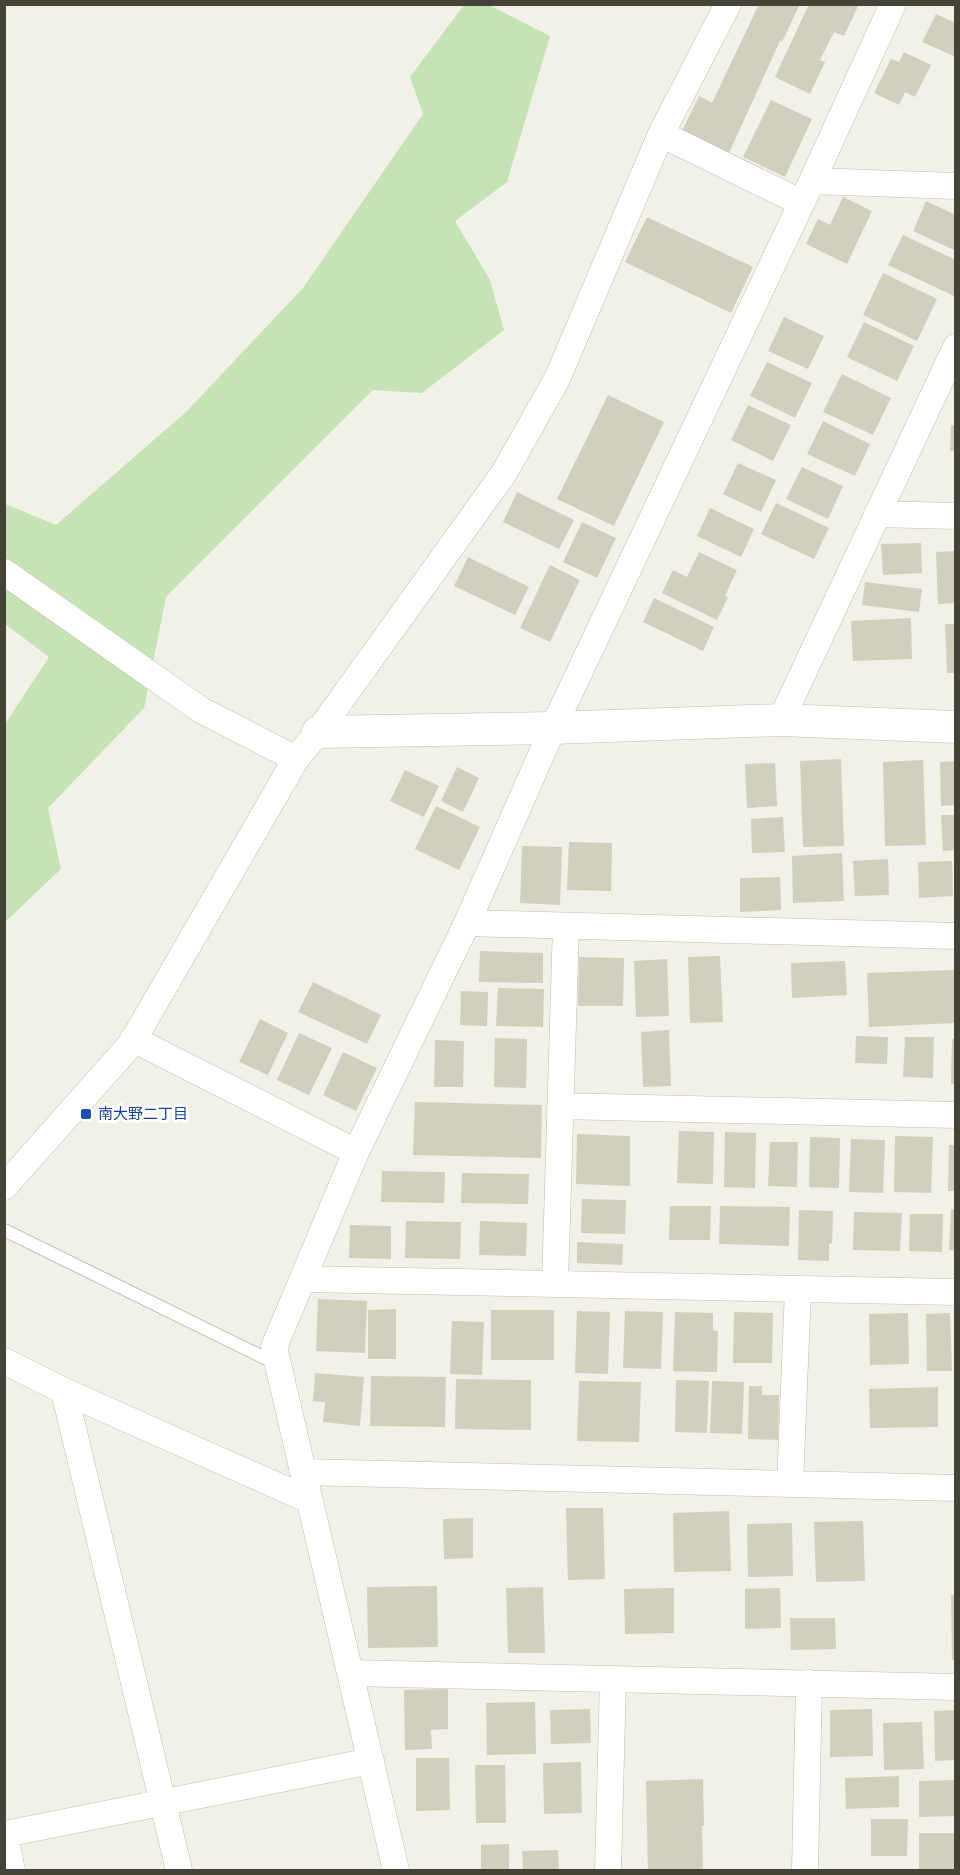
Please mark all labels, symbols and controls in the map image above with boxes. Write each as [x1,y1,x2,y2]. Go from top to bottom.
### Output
place label: 南大野二丁目 [98,1104,188,1123]
marker: 南大野二丁目 [79,1107,93,1121]

